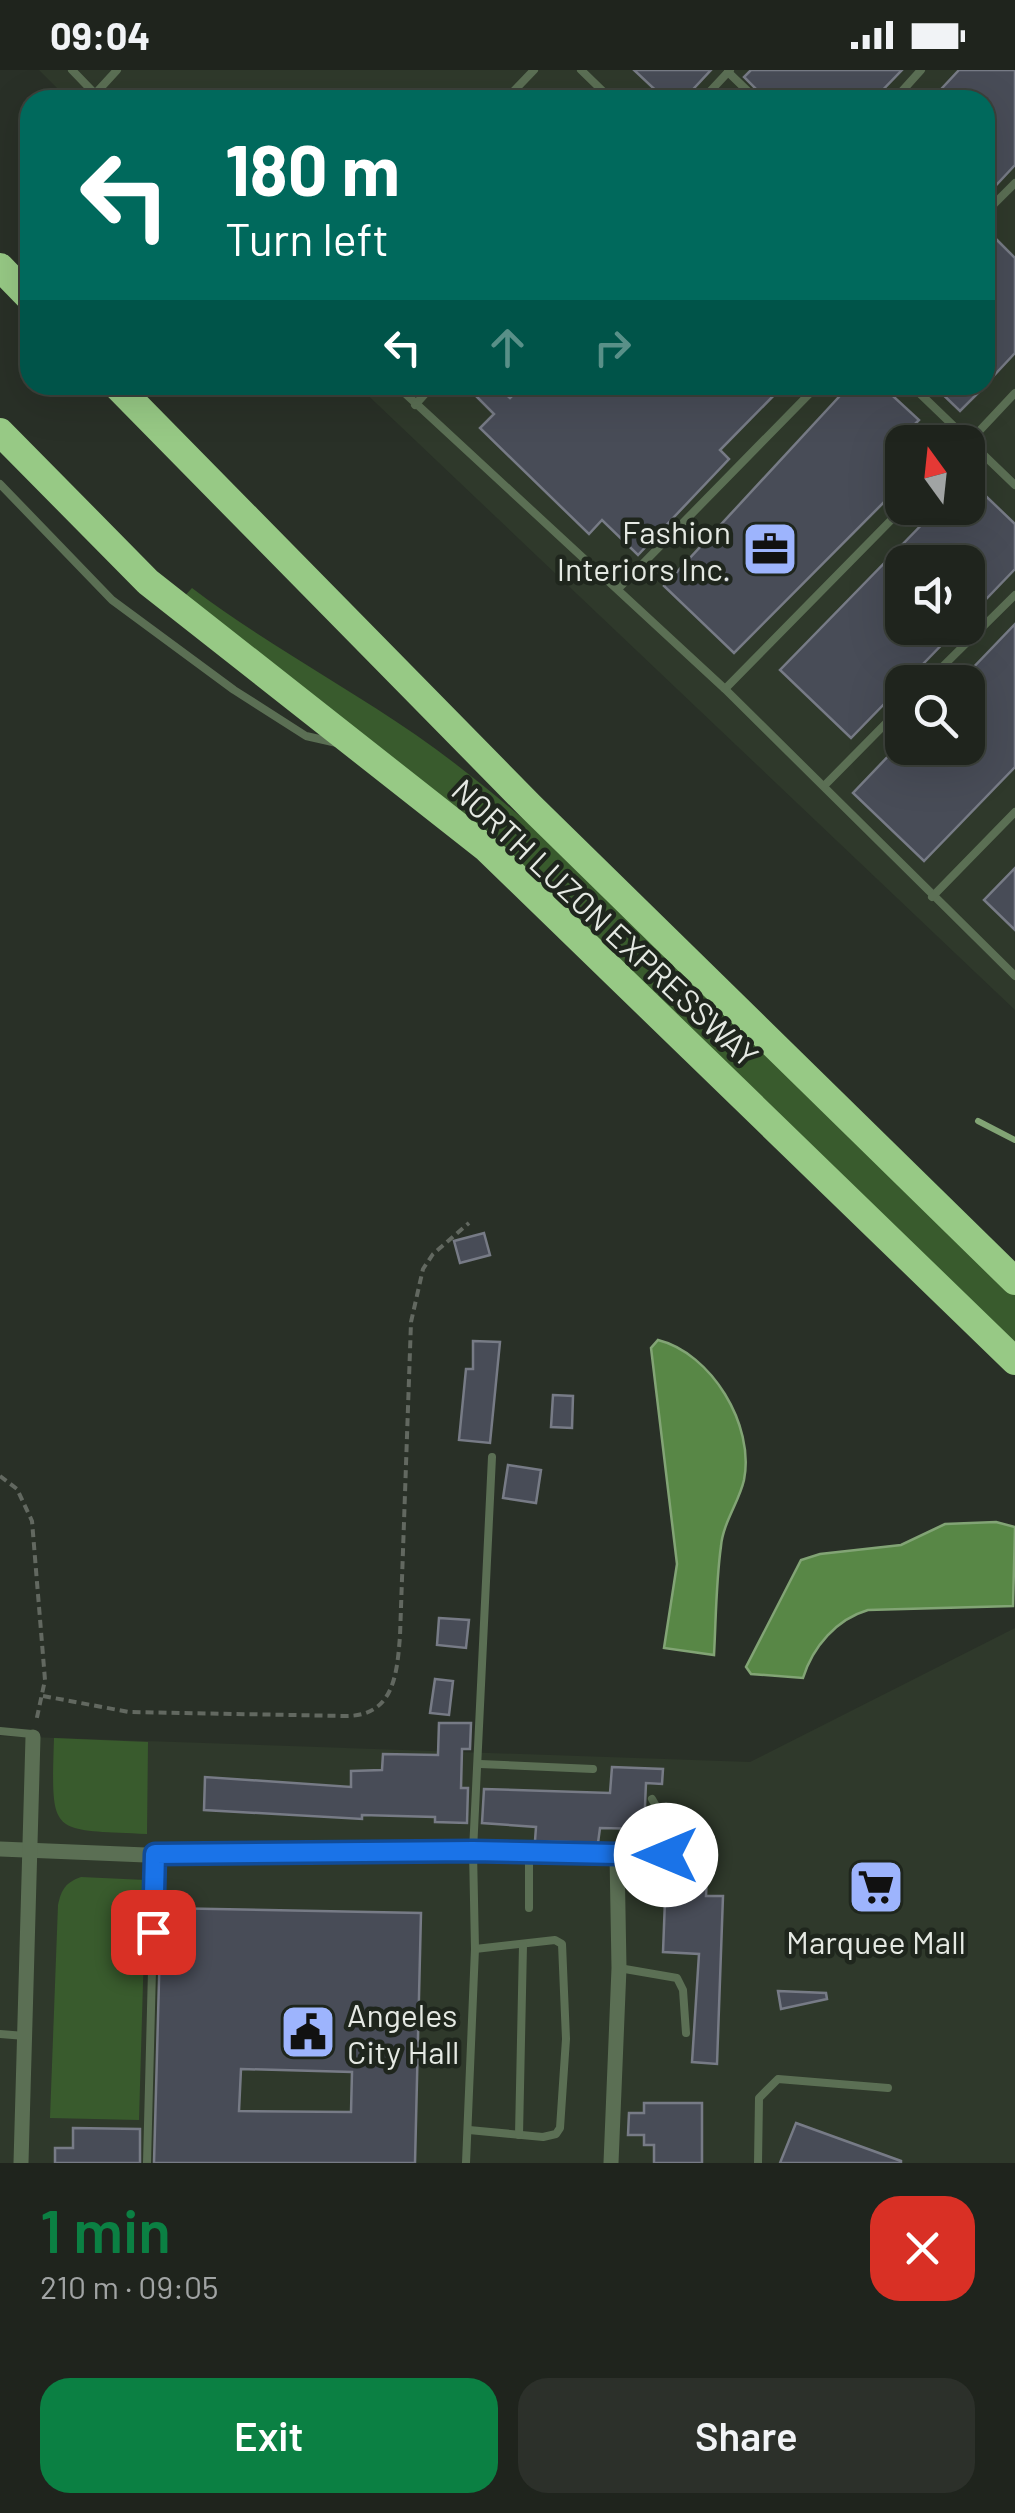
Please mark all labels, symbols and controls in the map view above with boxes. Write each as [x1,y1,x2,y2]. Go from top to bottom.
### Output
text: 09:04 [50,12,150,58]
text: 180 m [225,126,400,210]
icon: left [60,130,190,260]
text: Turn left [225,211,389,265]
icon: left [375,320,430,375]
icon: ahead [480,320,535,375]
icon: right [585,320,640,375]
north arrow [885,425,985,525]
map controls [885,425,985,765]
place label: Fashion Interiors Inc. [557,512,731,587]
office icon: Fashion Interiors Inc. [740,519,800,579]
button: sound [885,545,985,645]
button: search [885,665,985,765]
street label: NORTH LUZON EXPRESSWAY [445,770,767,1074]
position arrow [614,1803,718,1907]
supermarket icon: Marquee Mall [846,1857,906,1917]
pin [111,1890,196,1975]
icon: arrive [126,1905,181,1960]
place label: Marquee Mall [786,1922,966,1960]
place label: Angeles City Hall [347,1995,459,2070]
public building icon: Angeles City Hall [278,2002,338,2062]
text: 1 min [40,2193,171,2265]
button: close [870,2196,975,2301]
text: 210 m · 09:05 [40,2267,219,2305]
button: Exit [40,2378,498,2493]
button: Share [518,2378,975,2493]

